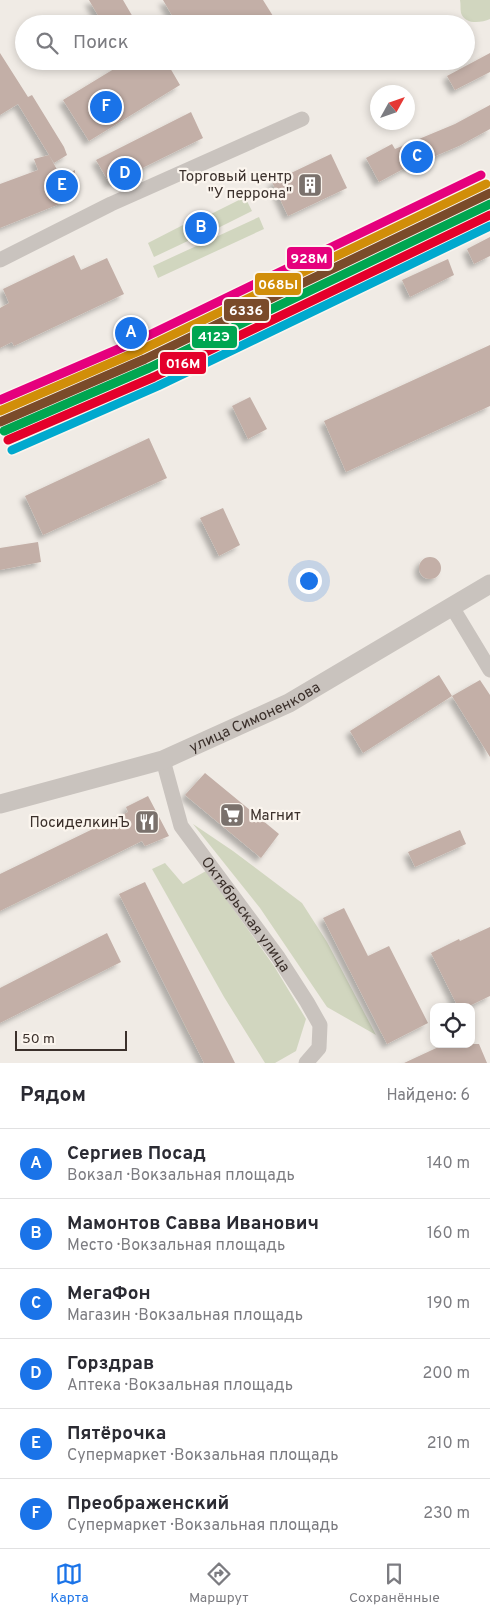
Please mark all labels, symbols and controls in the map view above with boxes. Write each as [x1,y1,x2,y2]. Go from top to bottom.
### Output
search box [15,15,475,70]
icon: search [33,29,61,57]
text: Поиск [73,31,129,55]
north arrow [370,85,415,130]
pin: F [90,88,122,126]
pin: C [401,138,433,176]
pin: D [109,155,141,193]
pin: E [46,167,78,205]
place label: Торговый центр "У перрона" [178,168,292,204]
building icon: Торговый центр "У перрона" [297,172,323,198]
pin: B [185,209,217,247]
line badge: 928М [286,246,333,270]
text: 928М [290,251,328,268]
line badge: 068Ы [254,272,302,296]
text: 068Ы [258,277,298,294]
line badge: 6336 [223,298,270,322]
text: 6336 [229,303,263,320]
pin: A [115,314,147,352]
line badge: 412Э [191,325,238,349]
text: 412Э [198,329,230,346]
line badge: 016М [159,351,207,375]
text: 016М [166,356,200,373]
your location [296,568,322,594]
street label: улица Симоненкова [187,679,324,758]
supermarket icon: Магнит [219,802,245,828]
place label: Магнит [250,807,301,826]
restaurant icon: ПосиделкинЪ [134,809,160,835]
place label: ПосиделкинЪ [29,814,130,833]
street label: Октябрьская улица [196,853,293,977]
map controls [430,1003,475,1048]
button: locate [430,1003,475,1048]
scale bar [15,1028,128,1051]
text: 50 m [22,1031,55,1048]
text: Рядом [20,1082,86,1109]
text: Найдено: 6 [387,1086,470,1106]
text: Сергиев Посад [67,1142,206,1166]
text: A [30,1154,42,1174]
text: 140 m [427,1154,470,1174]
text: Вокзал · Вокзальная площадь [67,1166,295,1186]
text: Мамонтов Савва Иванович [67,1212,319,1236]
text: B [30,1224,42,1244]
text: 160 m [427,1224,470,1244]
text: Место · Вокзальная площадь [67,1236,285,1256]
text: МегаФон [67,1282,151,1306]
text: C [31,1294,41,1314]
text: 190 m [427,1294,470,1314]
text: Магазин · Вокзальная площадь [67,1306,303,1326]
text: Горздрав [67,1352,154,1376]
text: D [30,1364,42,1384]
text: 200 m [422,1364,470,1384]
text: Аптека · Вокзальная площадь [67,1376,293,1396]
text: Пятёрочка [67,1422,166,1446]
text: E [31,1434,41,1454]
text: 210 m [427,1434,470,1454]
text: Супермаркет · Вокзальная площадь [67,1446,339,1466]
text: Преображенский [67,1492,229,1516]
text: F [31,1504,41,1524]
text: 230 m [423,1504,470,1524]
text: Супермаркет · Вокзальная площадь [67,1516,339,1536]
tab: Карта [50,1560,89,1607]
tab: Маршрут [189,1560,249,1607]
tab: Сохранённые [349,1560,440,1607]

